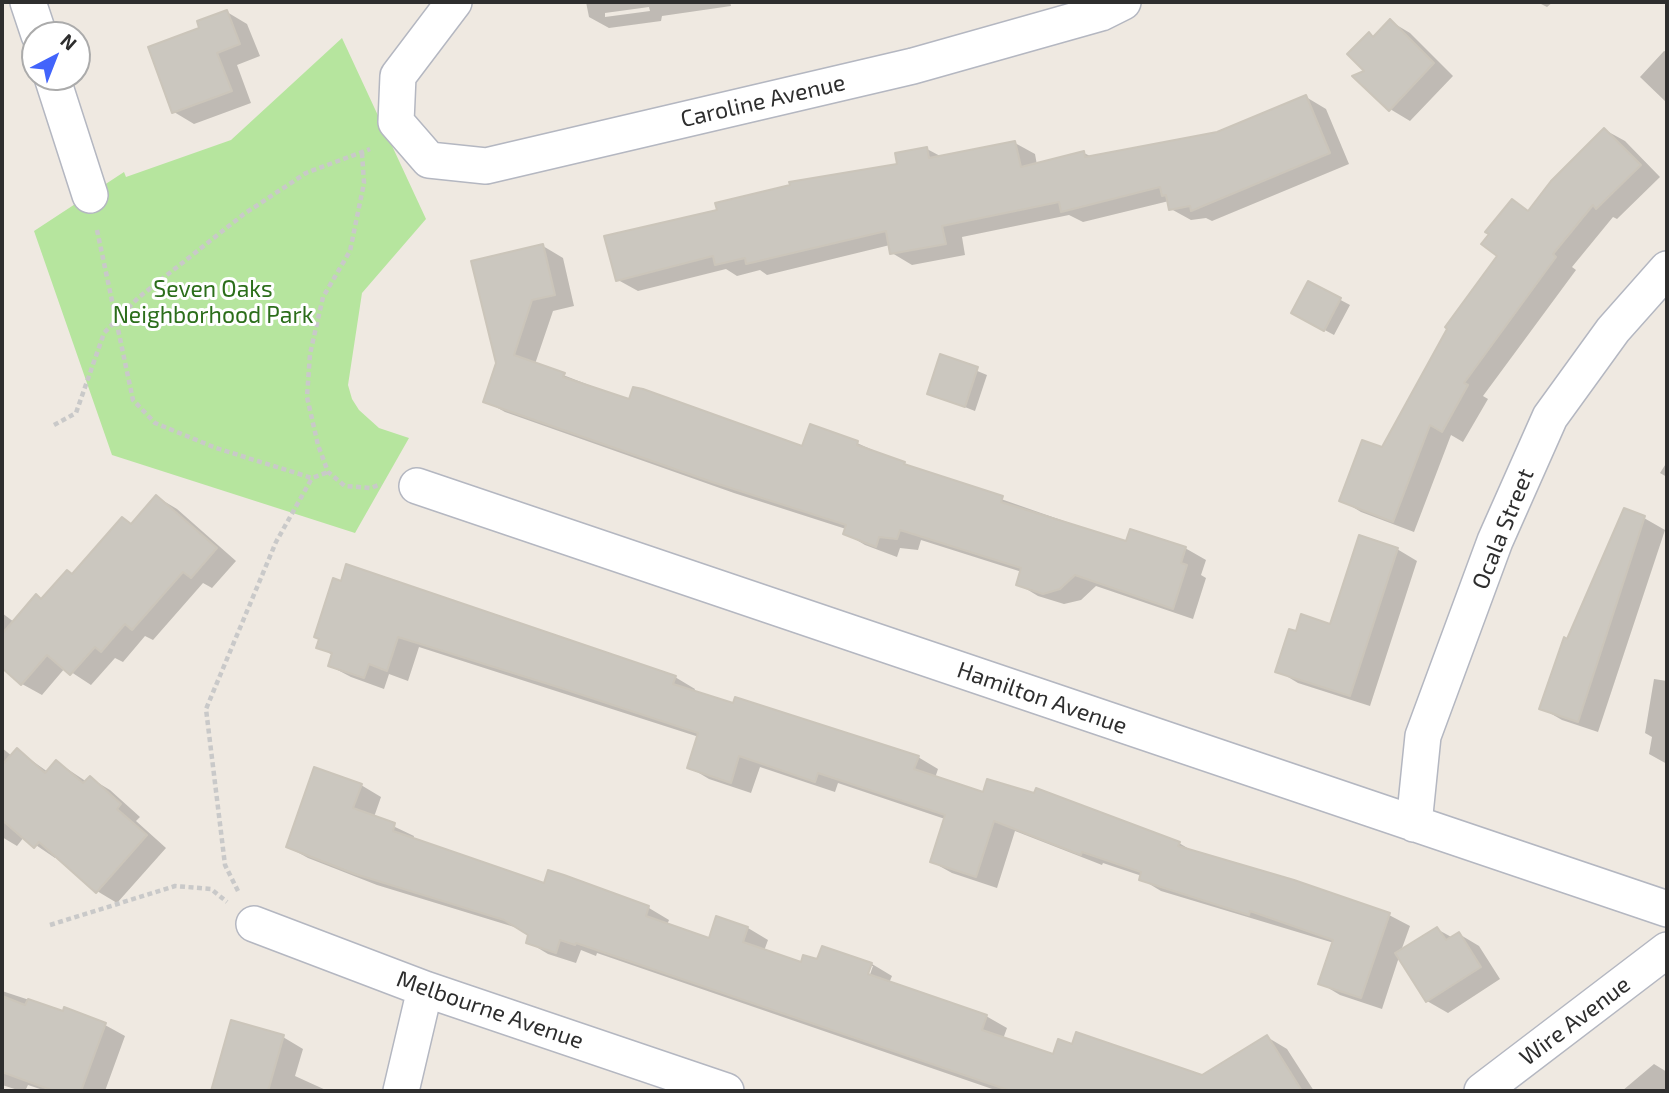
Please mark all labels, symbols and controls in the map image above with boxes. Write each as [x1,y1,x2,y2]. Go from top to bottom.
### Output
north arrow [21,21,91,91]
text: N [56,28,82,55]
street label: Caroline Avenue [678,69,848,133]
park label: Seven Oaks Neighborhood Park [113,275,313,329]
street label: Ocala Street [1466,465,1540,593]
street label: Hamilton Avenue [953,656,1131,740]
street label: Melbourne Avenue [393,965,587,1055]
street label: Wire Avenue [1514,971,1636,1071]

